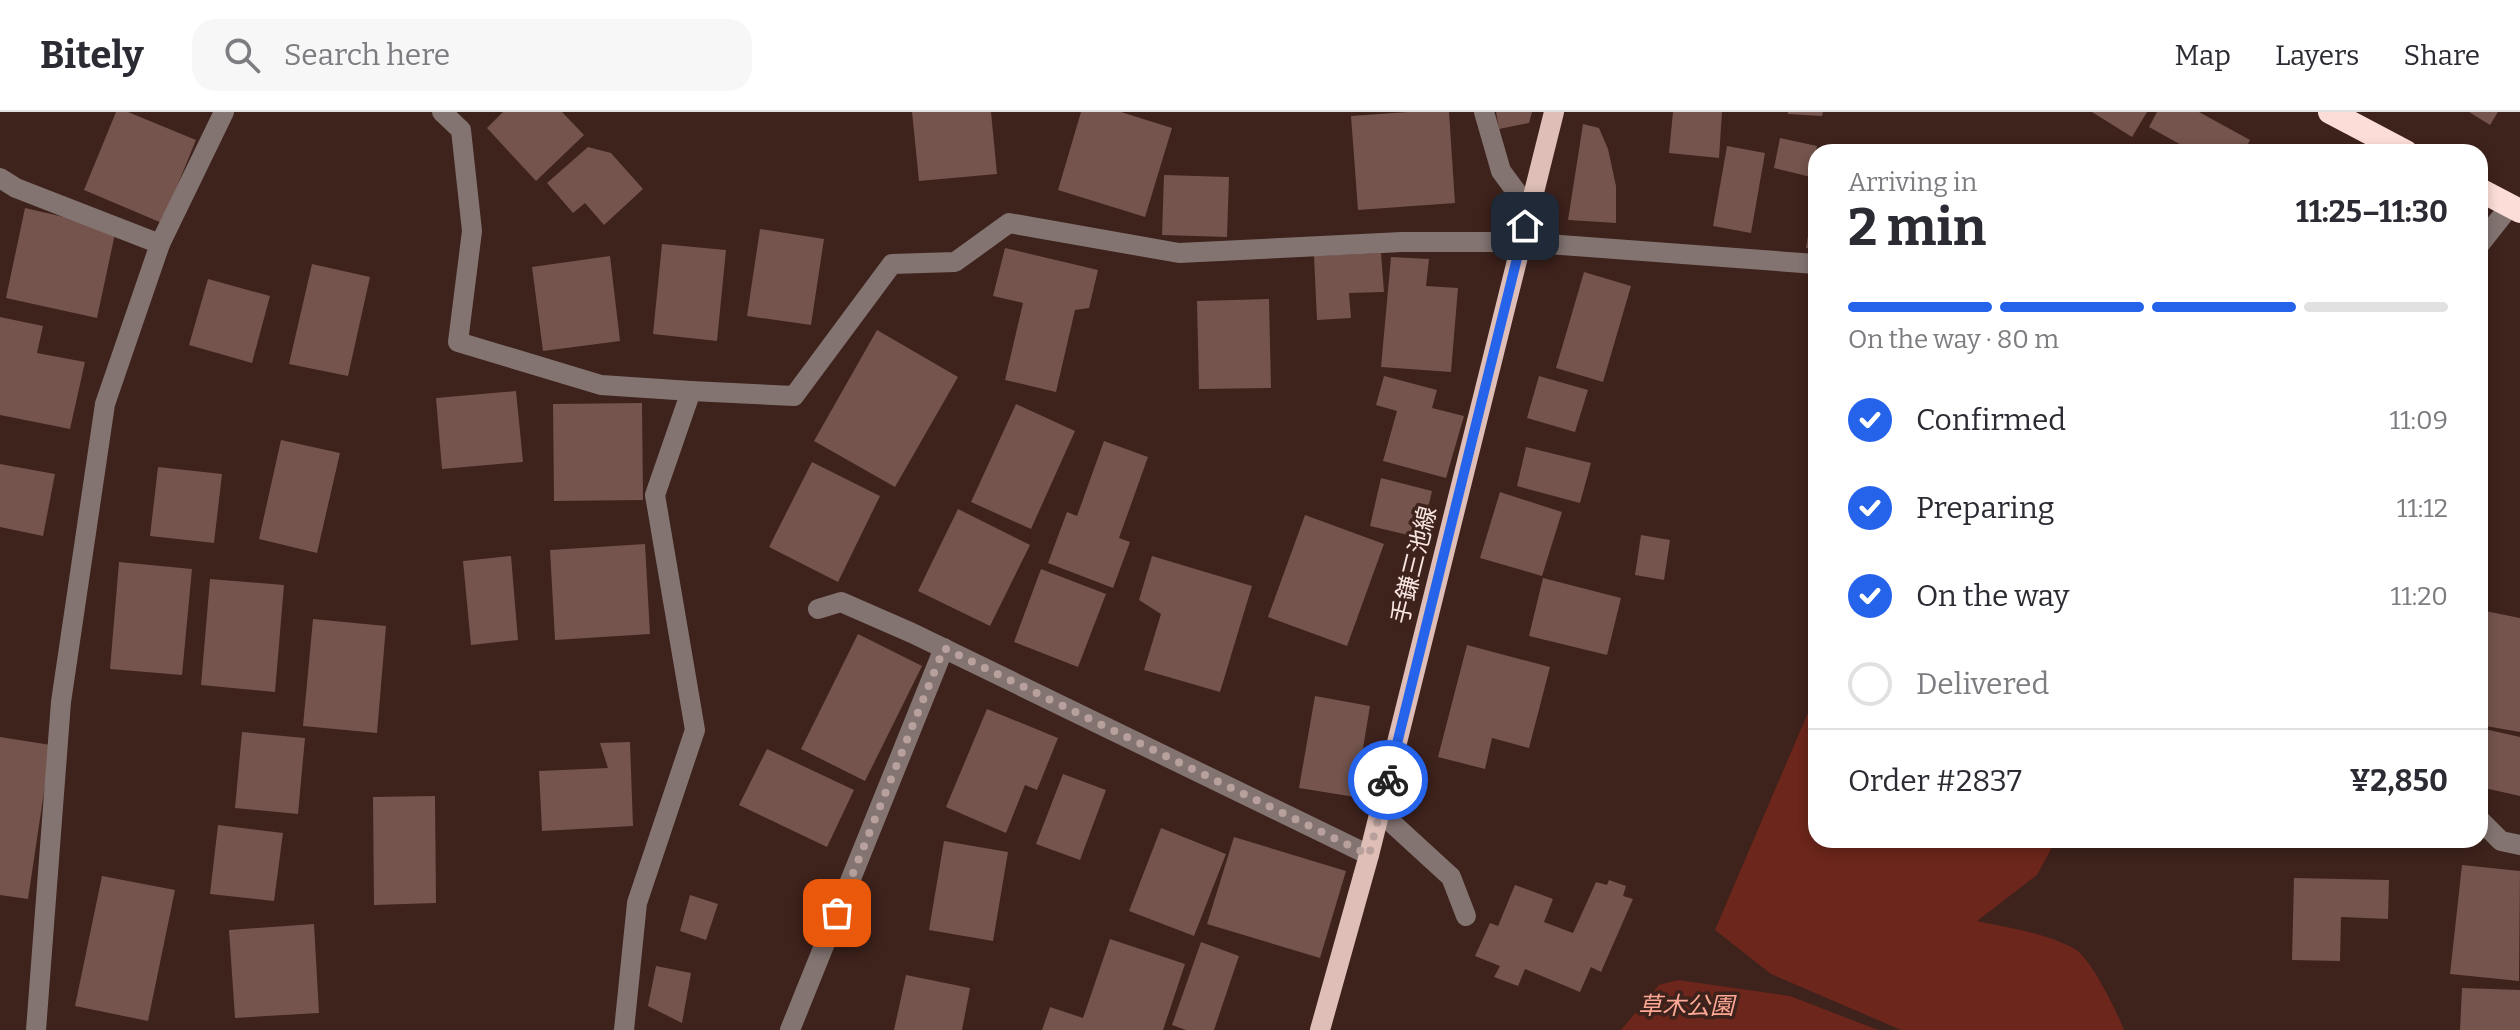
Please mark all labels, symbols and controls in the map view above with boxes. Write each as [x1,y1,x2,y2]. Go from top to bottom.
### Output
search box [192,19,752,91]
text: Bitely [40,32,144,78]
icon: search [220,33,264,77]
text: Search here [284,37,450,73]
text: Map [2174,39,2231,72]
text: Layers [2275,39,2359,72]
text: Share [2403,39,2480,72]
text: Arriving in [1848,167,1977,198]
pin [1491,192,1559,260]
text: 11:25–11:30 [2296,194,2448,230]
text: 2 min [1848,196,1986,259]
icon: home [1503,204,1547,248]
text: On the way · 80 m [1848,324,2059,355]
icon: check [1848,398,1892,442]
text: Confirmed [1916,402,2066,438]
text: 11:09 [2389,405,2448,436]
icon: check [1848,486,1892,530]
text: Preparing [1916,490,2054,526]
text: 11:12 [2397,493,2448,524]
street label: 手鎌三池線 [1386,503,1442,627]
icon: check [1848,574,1892,618]
text: On the way [1916,578,2069,614]
text: 11:20 [2391,581,2448,612]
text: Delivered [1916,666,2049,702]
courier [1348,740,1428,820]
icon: bike [1366,758,1410,802]
text: Order #2837 [1848,763,2022,799]
text: ¥2,850 [2349,763,2448,799]
pin [803,879,871,947]
icon: bag [815,891,859,935]
park label: 草木公園 [1638,992,1737,1020]

